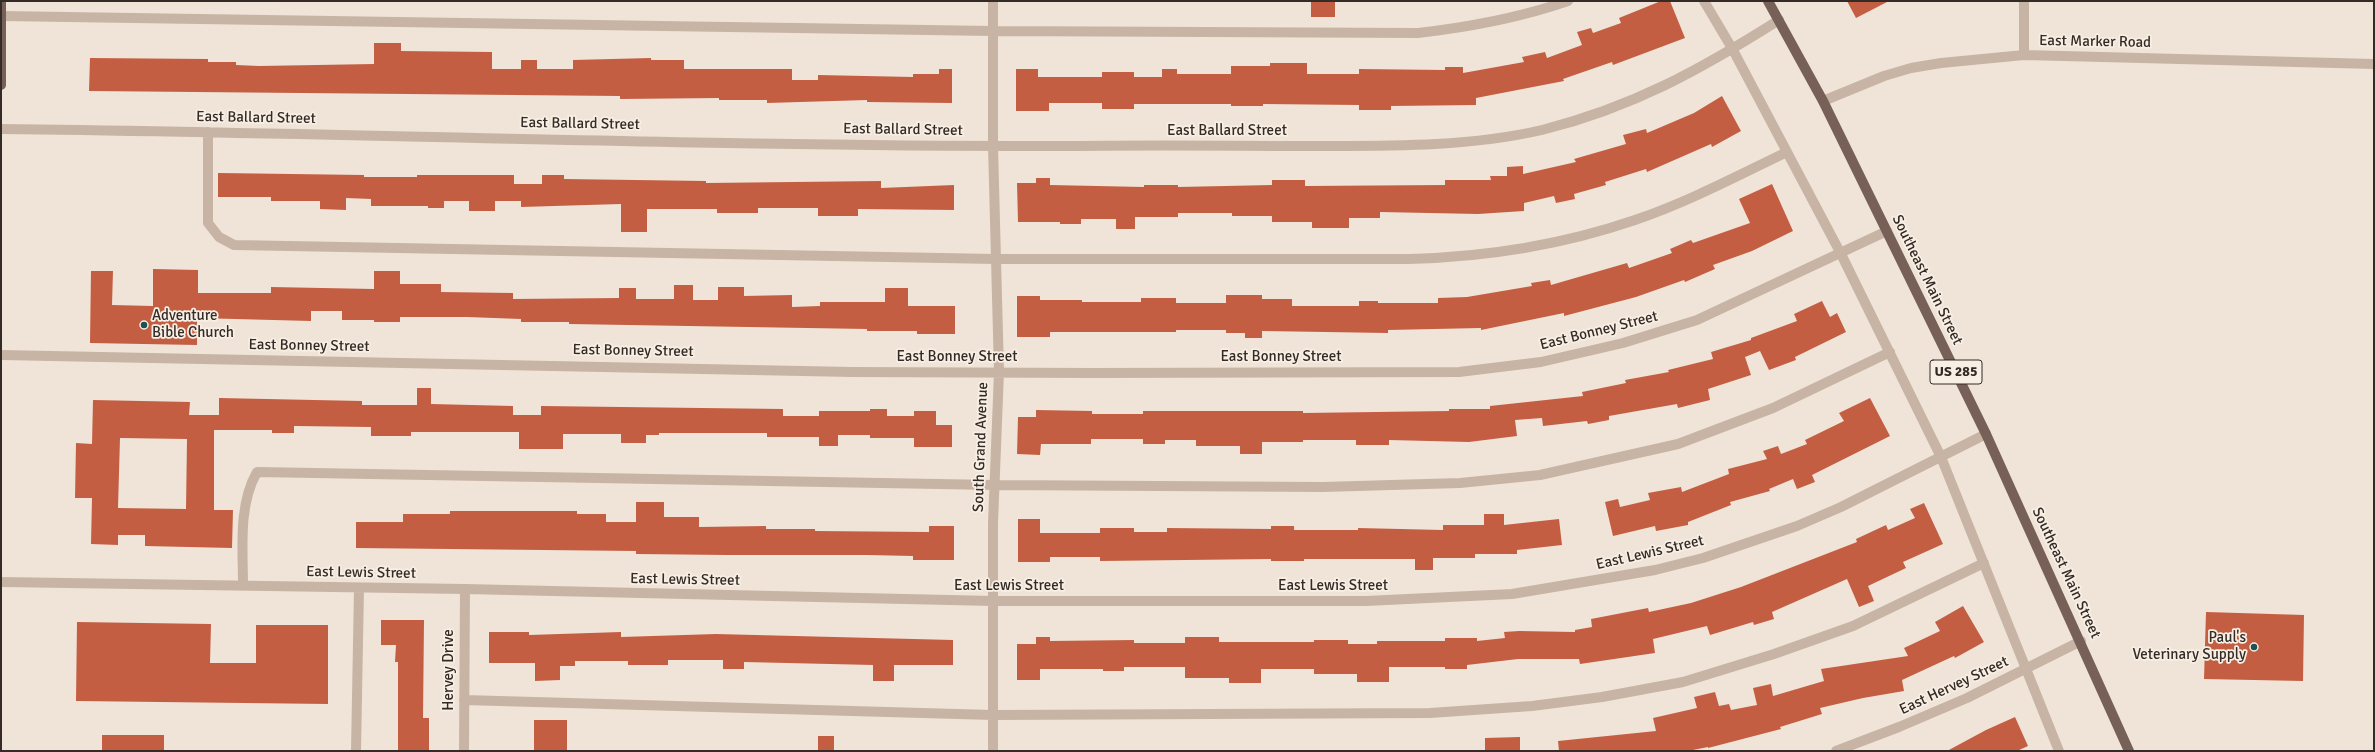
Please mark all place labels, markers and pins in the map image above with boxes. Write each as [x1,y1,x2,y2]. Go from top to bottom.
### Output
place label: Adventure Bible Church [152,307,234,342]
marker: Adventure Bible Church [139,320,149,330]
place label: Paul's Veterinary Supply [2132,629,2246,664]
marker: Paul's Veterinary Supply [2249,642,2259,652]

